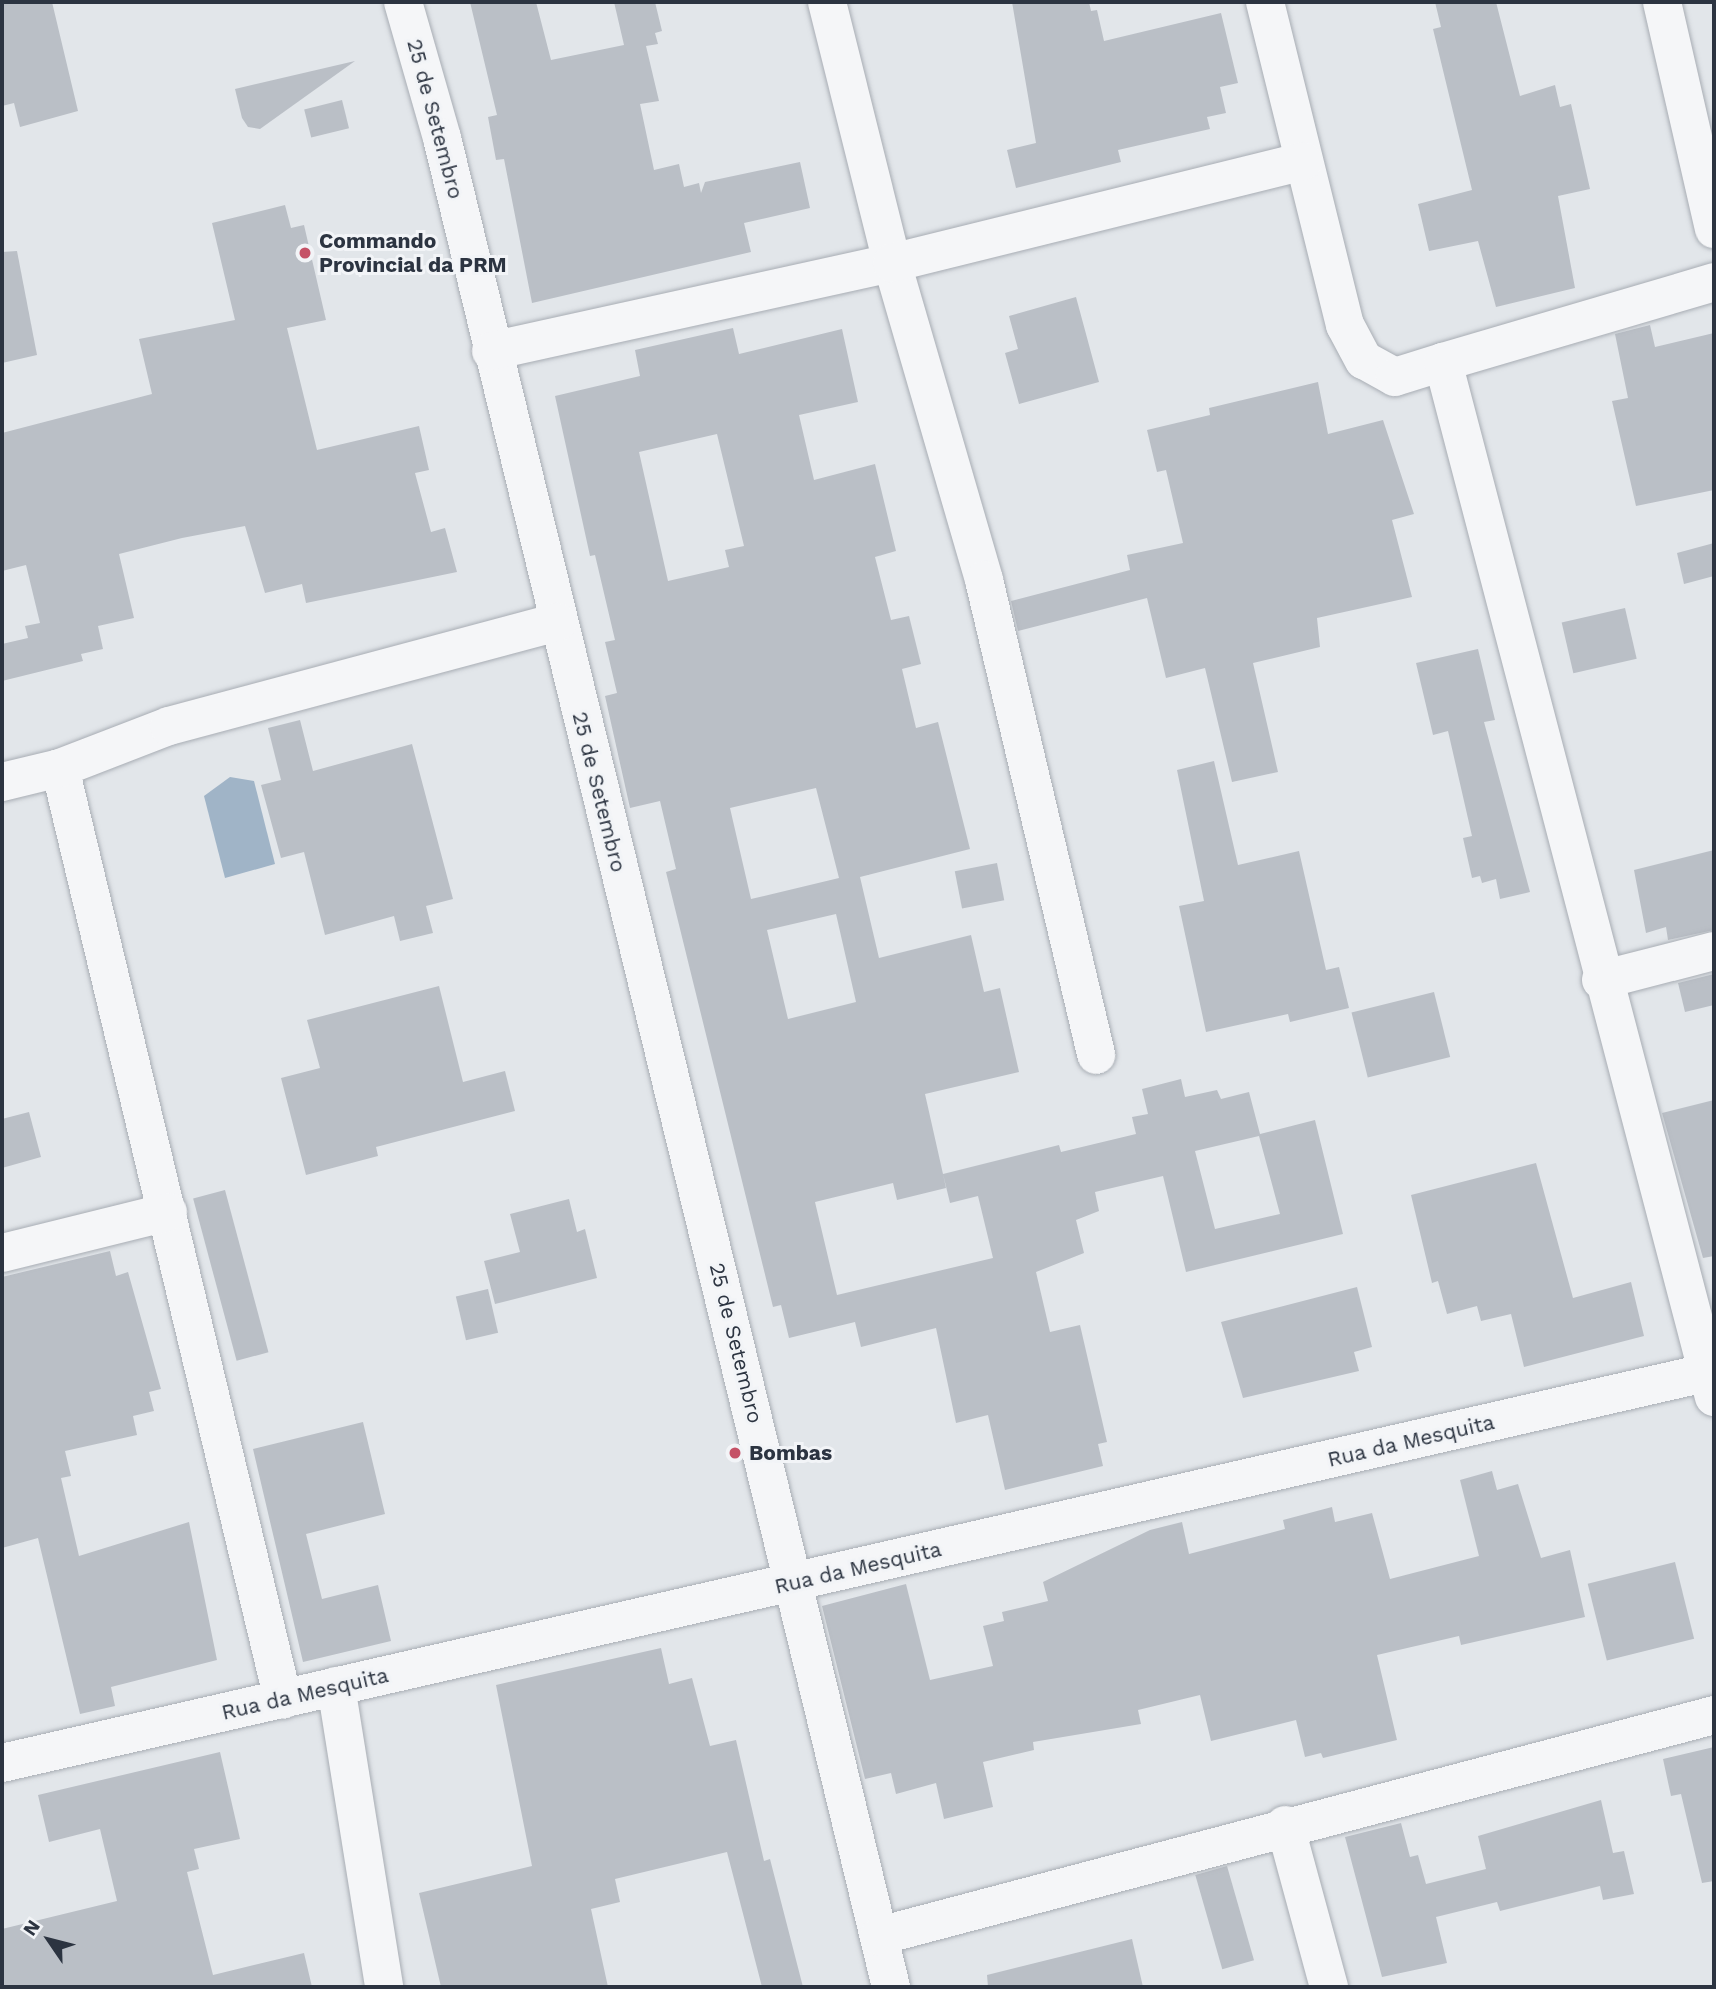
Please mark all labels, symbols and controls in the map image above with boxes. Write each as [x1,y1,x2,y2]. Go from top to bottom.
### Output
street label: 25 de Setembro [402,36,468,202]
place label: Commando Provincial da PRM [319,228,507,278]
marker: Commando Provincial da PRM [297,245,313,261]
street label: 25 de Setembro [567,709,631,875]
street label: 25 de Setembro [704,1260,768,1426]
street label: Rua da Mesquita [1325,1409,1497,1473]
place label: Bombas [749,1440,832,1466]
marker: Bombas [727,1445,743,1461]
street label: Rua da Mesquita [772,1536,944,1600]
street label: Rua da Mesquita [219,1662,391,1726]
north arrow [14,1905,84,1975]
text: N [18,1915,45,1940]

